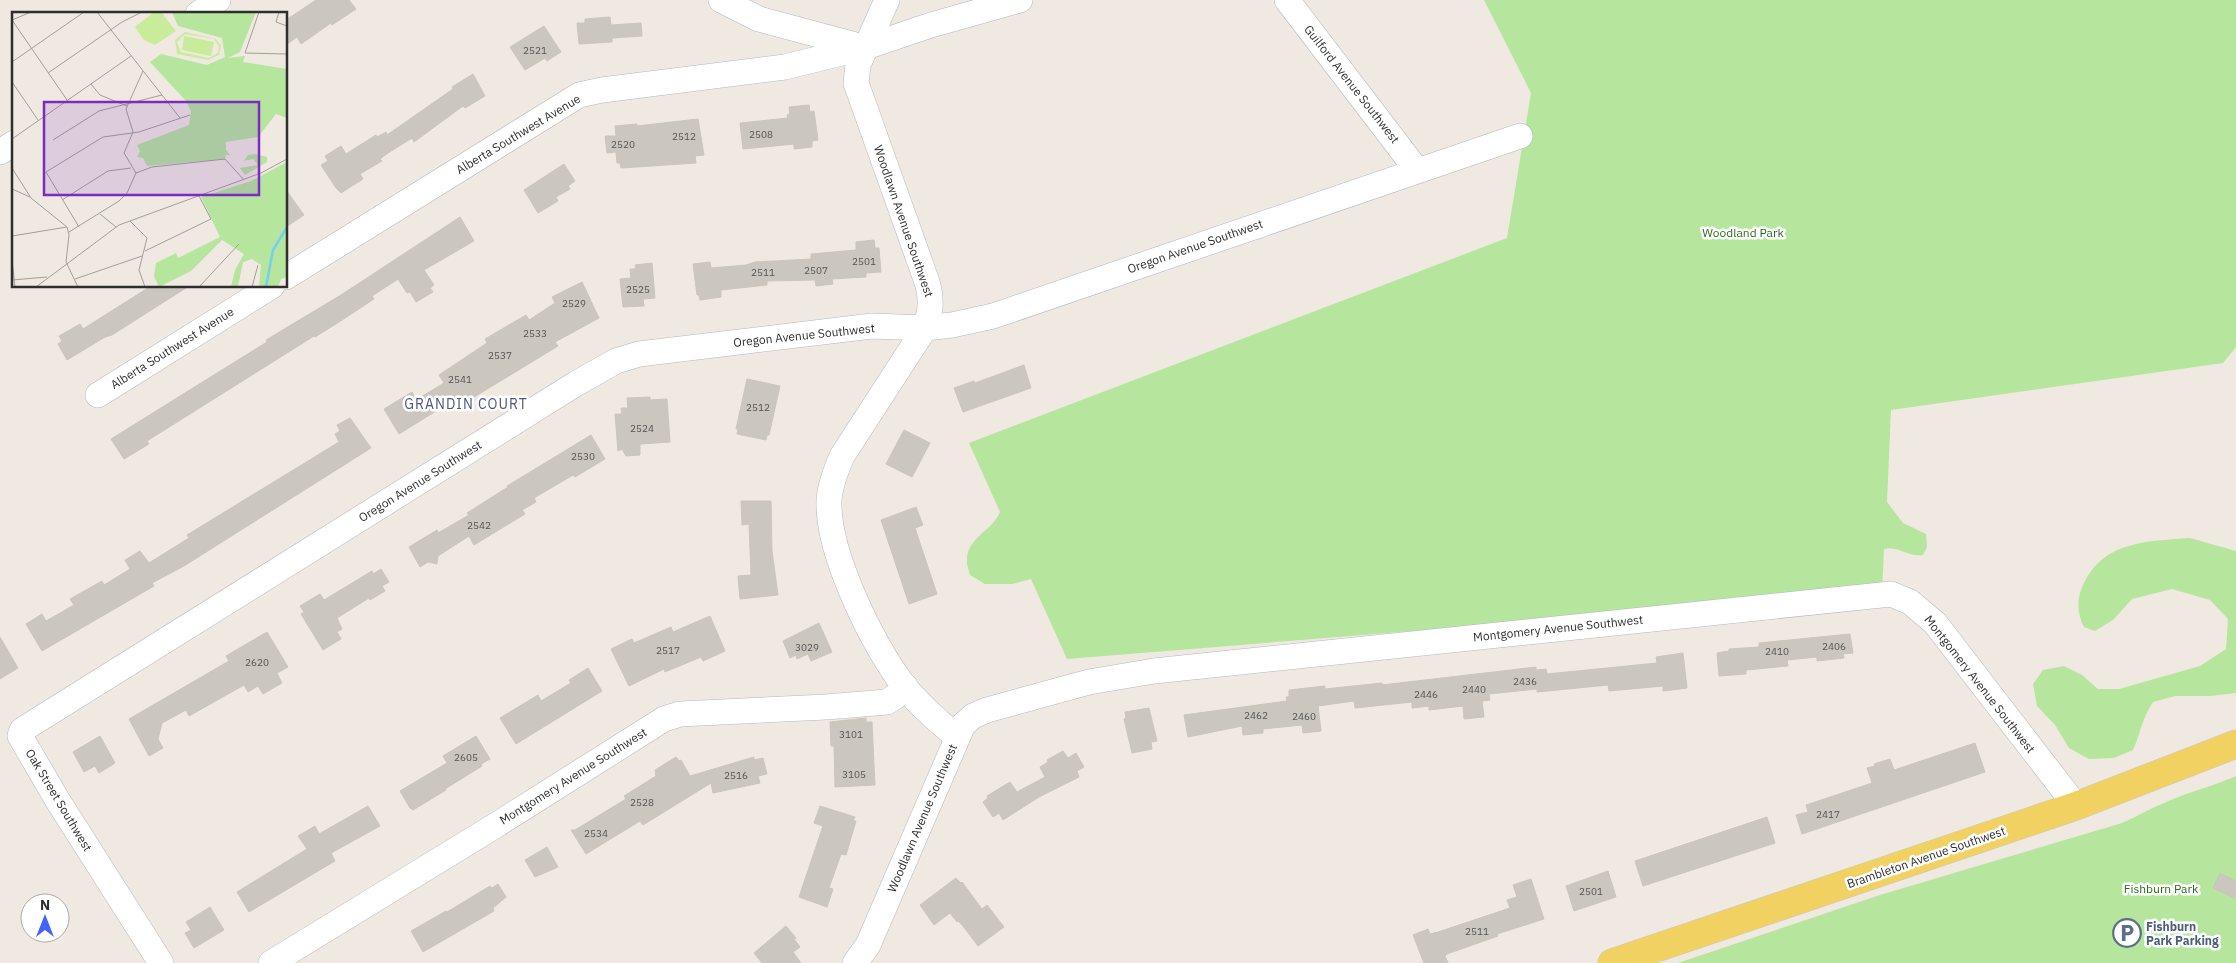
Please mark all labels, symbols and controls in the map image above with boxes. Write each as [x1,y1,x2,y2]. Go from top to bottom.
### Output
inset map [12,12,288,288]
street label: Guilford Avenue Southwest [1301,22,1403,146]
house number: 2521 [523,44,547,57]
street label: Alberta Southwest Avenue [453,91,583,177]
house number: 2508 [749,128,773,141]
house number: 2512 [672,130,696,143]
house number: 2520 [611,138,635,151]
street label: Woodlawn Avenue Southwest [871,143,937,299]
street label: Oregon Avenue Southwest [1125,216,1265,276]
park label: Woodland Park [1702,225,1784,240]
house number: 2501 [852,255,876,268]
house number: 2507 [804,264,828,277]
house number: 2511 [751,266,775,279]
house number: 2525 [626,283,650,296]
house number: 2529 [562,297,586,310]
street label: Alberta Southwest Avenue [108,304,237,392]
street label: Oregon Avenue Southwest [733,320,875,350]
house number: 2533 [523,327,547,340]
house number: 2537 [488,349,512,362]
house number: 2541 [448,373,472,386]
district label: GRANDIN COURT [404,395,528,413]
house number: 2512 [746,401,770,414]
house number: 2524 [630,422,654,435]
street label: Oregon Avenue Southwest [356,437,484,525]
house number: 2530 [571,450,595,463]
house number: 2542 [467,519,491,532]
street label: Montgomery Avenue Southwest [1472,612,1644,644]
street label: Montgomery Avenue Southwest [1921,612,2039,756]
house number: 2406 [1822,640,1846,653]
house number: 3029 [795,641,819,654]
house number: 2517 [656,644,680,657]
house number: 2410 [1765,645,1789,658]
house number: 2620 [245,656,269,669]
house number: 2436 [1513,675,1537,688]
house number: 2440 [1462,683,1486,696]
house number: 2446 [1414,688,1438,701]
house number: 2462 [1244,709,1268,722]
house number: 2460 [1292,710,1316,723]
street label: Montgomery Avenue Southwest [497,724,649,828]
house number: 3101 [839,728,863,741]
street label: Woodlawn Avenue Southwest [884,742,960,894]
street label: Oak Street Southwest [22,746,96,854]
house number: 2605 [454,751,478,764]
house number: 3105 [842,768,866,781]
house number: 2516 [724,769,748,782]
house number: 2528 [630,796,654,809]
house number: 2417 [1816,808,1840,821]
street label: Brambleton Avenue Southwest [1845,823,2007,891]
house number: 2534 [584,827,608,840]
park label: Fishburn Park [2124,881,2199,896]
house number: 2501 [1579,885,1603,898]
north arrow [20,893,70,943]
text: N [40,896,50,914]
parking icon: Fishburn Park Parking [2112,918,2142,948]
place label: Fishburn Park Parking [2146,919,2219,948]
house number: 2511 [1465,925,1489,938]

